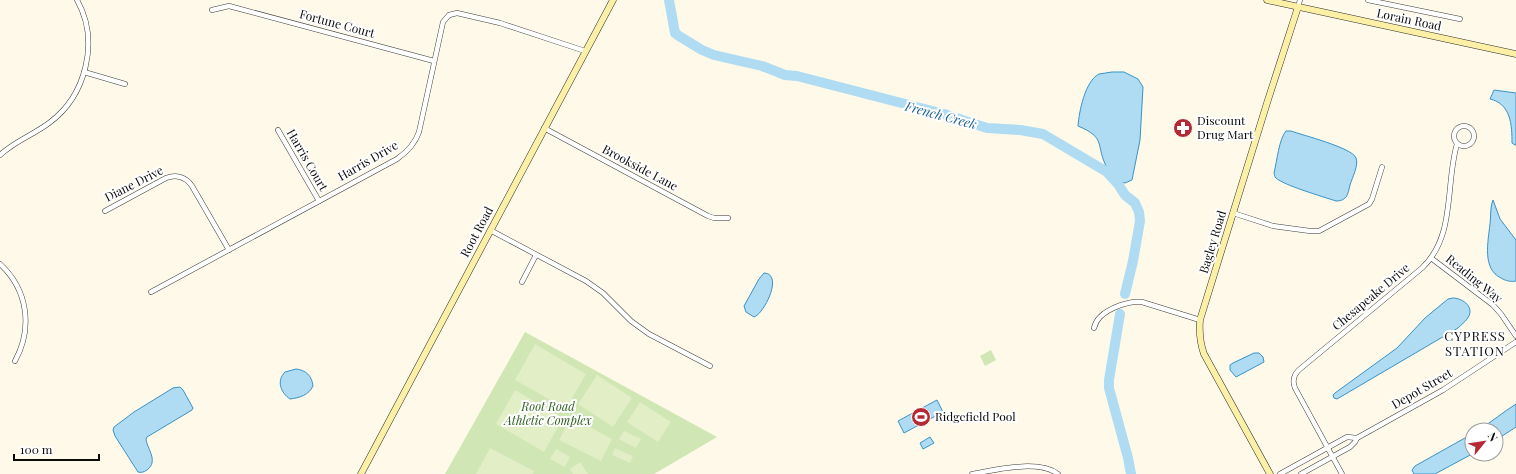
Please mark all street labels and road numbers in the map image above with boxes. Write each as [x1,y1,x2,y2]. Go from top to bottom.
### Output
street label: Lorain Road [1375,4,1443,34]
street label: Fortune Court [298,5,377,41]
street label: Harris Court [284,126,332,194]
street label: Harris Drive [335,136,400,184]
street label: Brookside Lane [600,140,681,194]
street label: Diane Drive [102,162,166,205]
street label: Root Road [456,203,496,260]
street label: Bagley Road [1195,208,1229,275]
street label: Reading Way [1443,250,1506,306]
street label: Chesapeake Drive [1328,259,1412,333]
street label: Depot Street [1388,364,1455,412]

